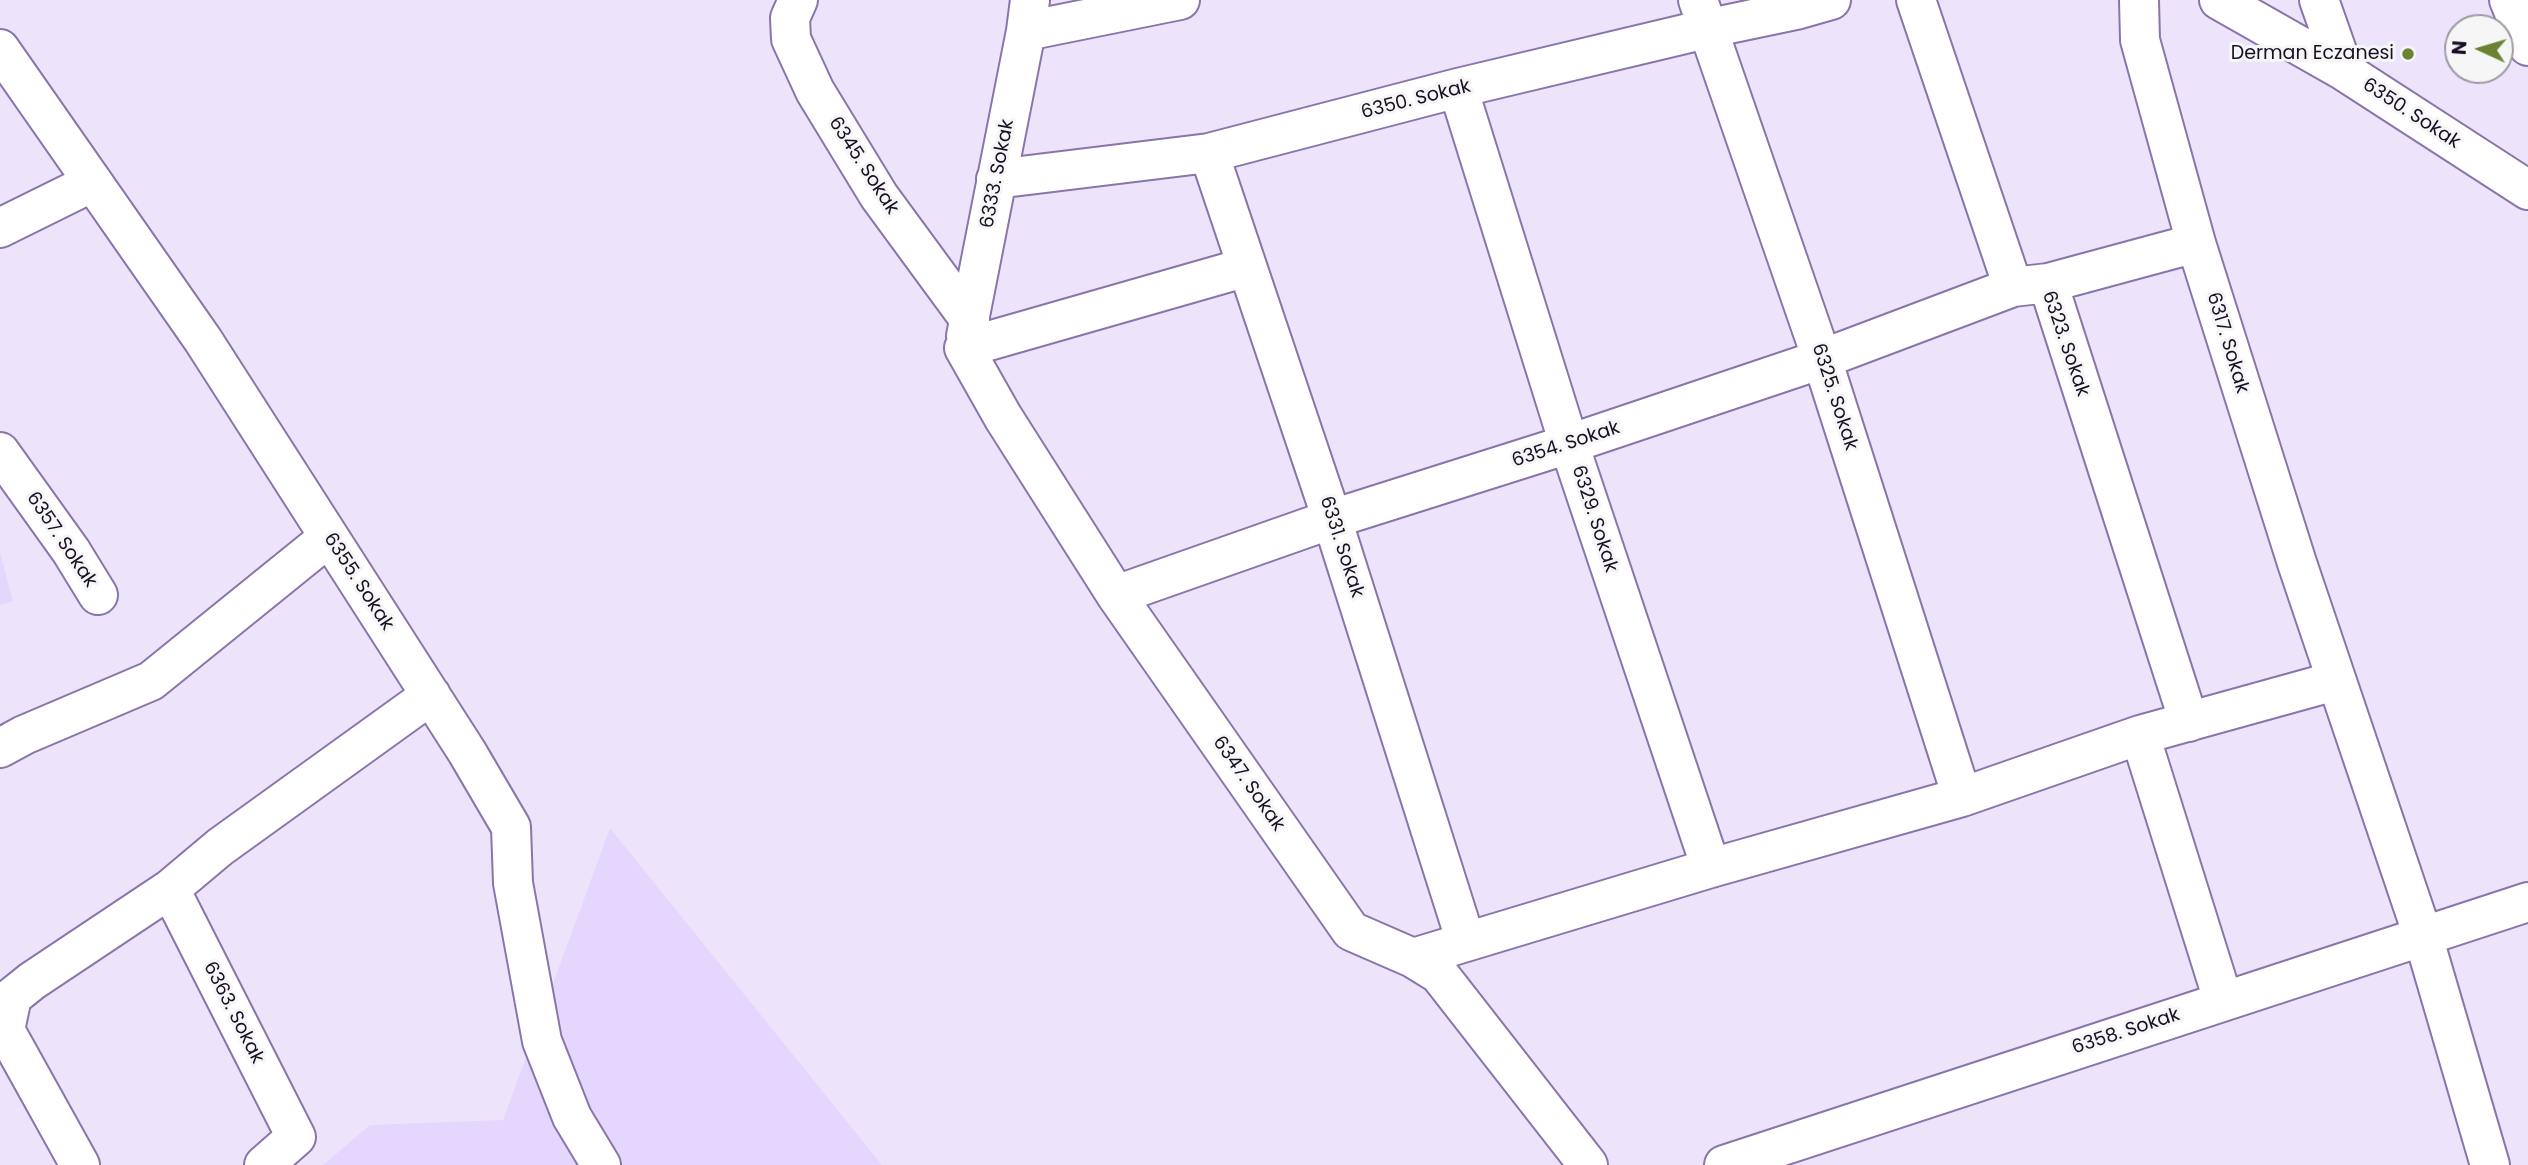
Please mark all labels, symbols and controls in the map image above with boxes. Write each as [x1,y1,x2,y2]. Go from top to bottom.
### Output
north arrow [2444,14,2514,84]
text: N [2446,40,2474,56]
place label: Derman Eczanesi [2231,43,2394,65]
marker: Derman Eczanesi [2400,46,2416,62]
street label: 6350. Sokak [2358,74,2464,154]
street label: 6350. Sokak [1359,75,1473,125]
street label: 6345. Sokak [823,113,903,219]
street label: 6333. Sokak [976,118,1020,230]
street label: 6323. Sokak [2036,288,2094,400]
street label: 6317. Sokak [2201,290,2253,396]
street label: 6325. Sokak [1806,341,1862,453]
street label: 6354. Sokak [1509,417,1623,473]
street label: 6329. Sokak [1566,463,1622,575]
street label: 6357. Sokak [21,488,101,592]
street label: 6331. Sokak [1314,493,1368,601]
street label: 6355. Sokak [318,529,398,635]
street label: 6347. Sokak [1207,732,1289,836]
street label: 6363. Sokak [198,958,268,1068]
street label: 6358. Sokak [2069,1004,2183,1060]

